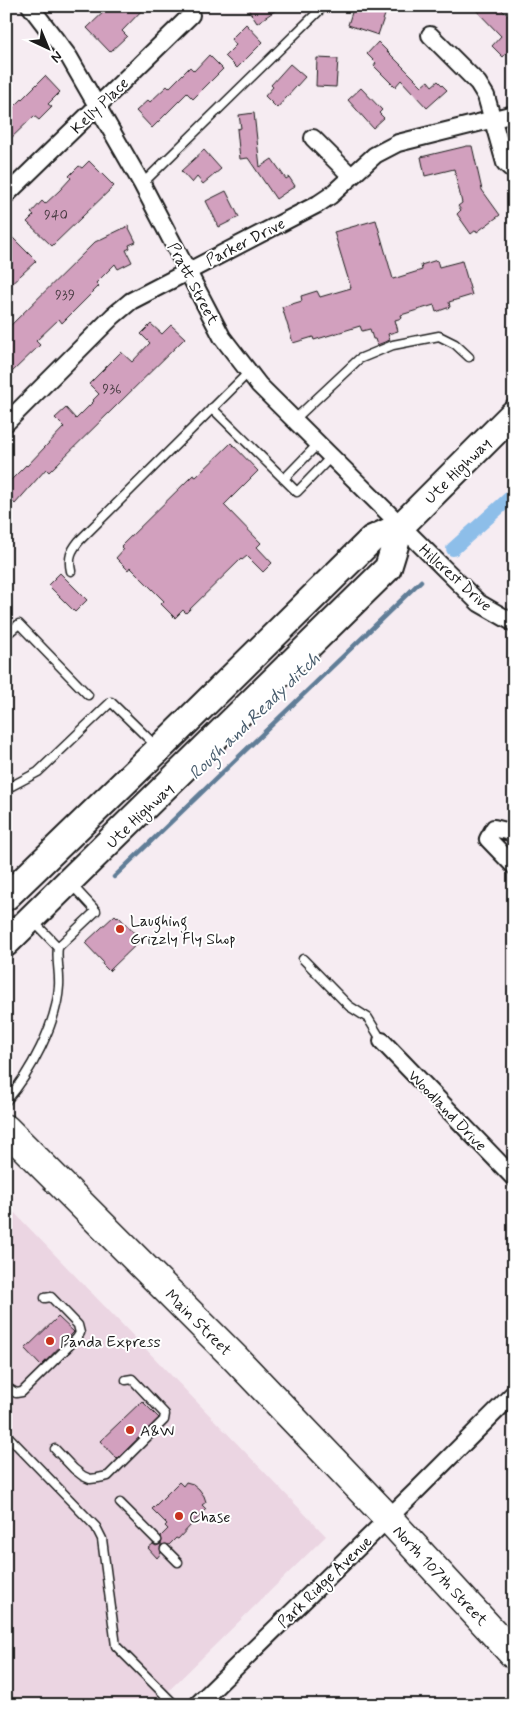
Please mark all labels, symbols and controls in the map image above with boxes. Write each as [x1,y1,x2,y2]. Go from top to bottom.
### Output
north arrow [22,22,72,72]
text: N [47,47,66,66]
street label: Kelly Place [67,73,134,139]
house number: 940 [44,206,68,224]
street label: Parker Drive [202,213,289,271]
street label: Pratt Street [162,239,223,329]
house number: 939 [55,286,75,304]
house number: 936 [102,380,122,398]
street label: Ute Highway [420,433,497,510]
street label: Hillcrest Drive [414,540,496,617]
water label: Rough and Ready ditch [184,648,327,787]
street label: Ute Highway [102,779,179,854]
place label: Laughing Grizzly Fly Shop [130,911,236,950]
marker: Laughing Grizzly Fly Shop [114,923,126,935]
street label: Woodland Drive [403,1066,491,1156]
street label: Main Street [160,1285,236,1361]
place label: Panda Express [60,1332,161,1353]
marker: Panda Express [44,1335,56,1347]
place label: A&W [140,1421,174,1442]
marker: A&W [124,1424,136,1436]
place label: Chase [189,1507,230,1528]
marker: Chase [173,1510,185,1522]
street label: North 107th Street [388,1521,492,1631]
street label: Park Ridge Avenue [273,1531,378,1634]

